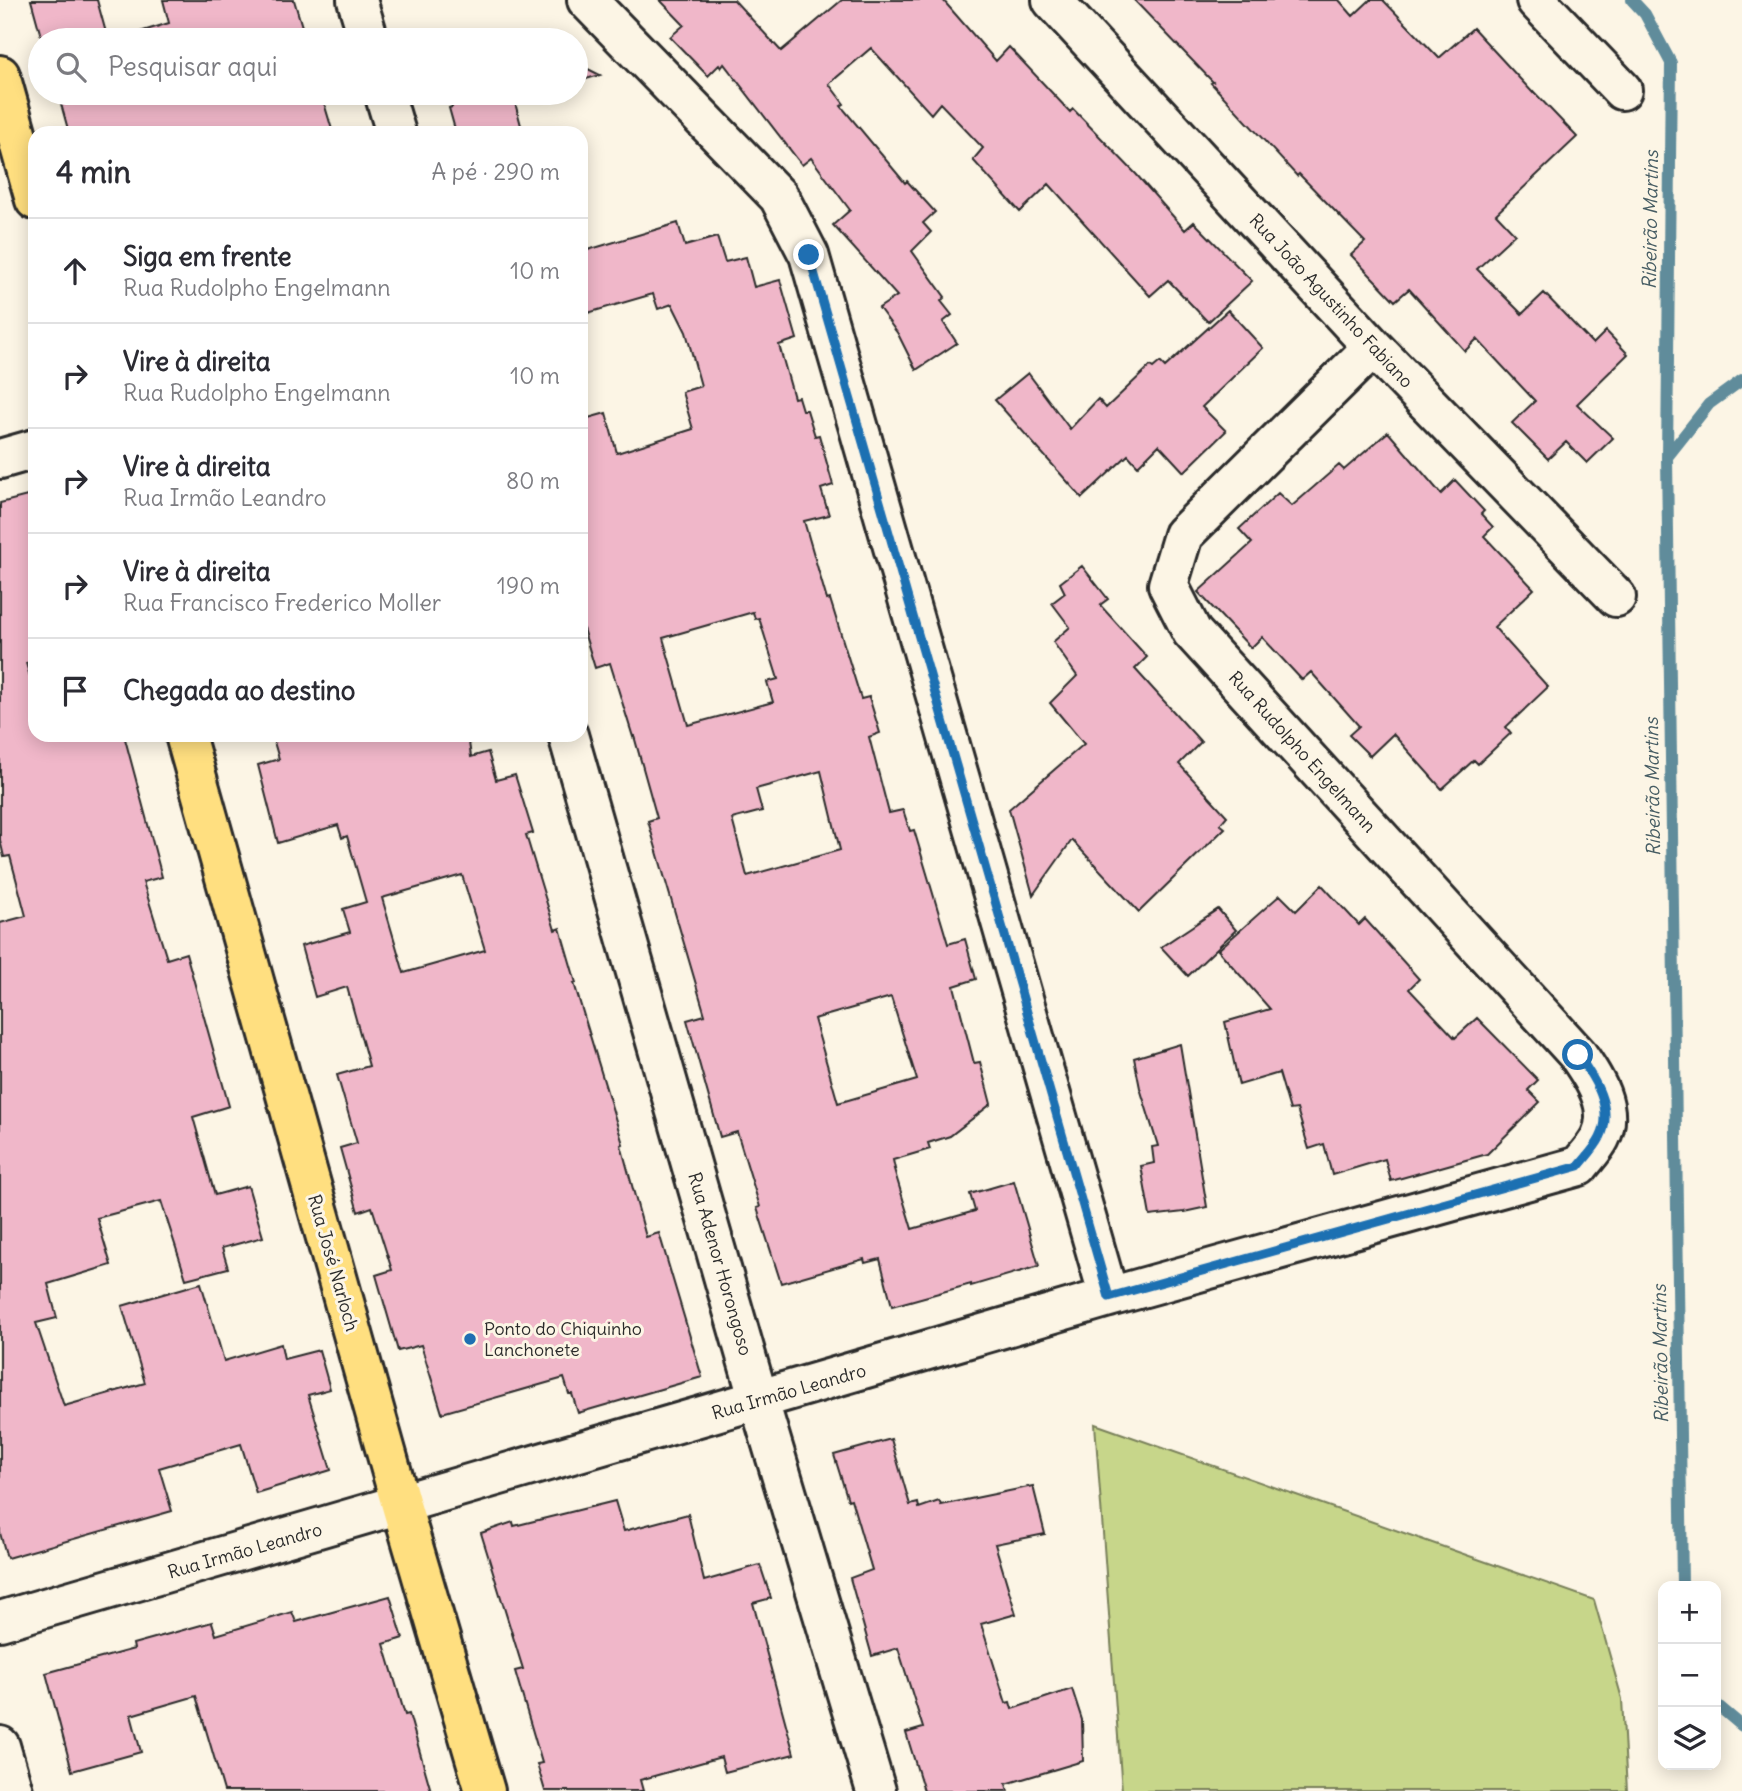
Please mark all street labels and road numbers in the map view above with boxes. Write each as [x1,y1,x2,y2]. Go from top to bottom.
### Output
street label: Rua João Agustinho Fabiano [1244,209,1418,393]
street label: Rua Rudolpho Engelmann [1224,666,1381,837]
street label: Rua Adenor Horongoso [683,1170,758,1358]
street label: Rua José Narloch [303,1192,364,1334]
street label: Rua Irmão Leandro [709,1359,869,1425]
street label: Rua Irmão Leandro [165,1518,325,1584]

